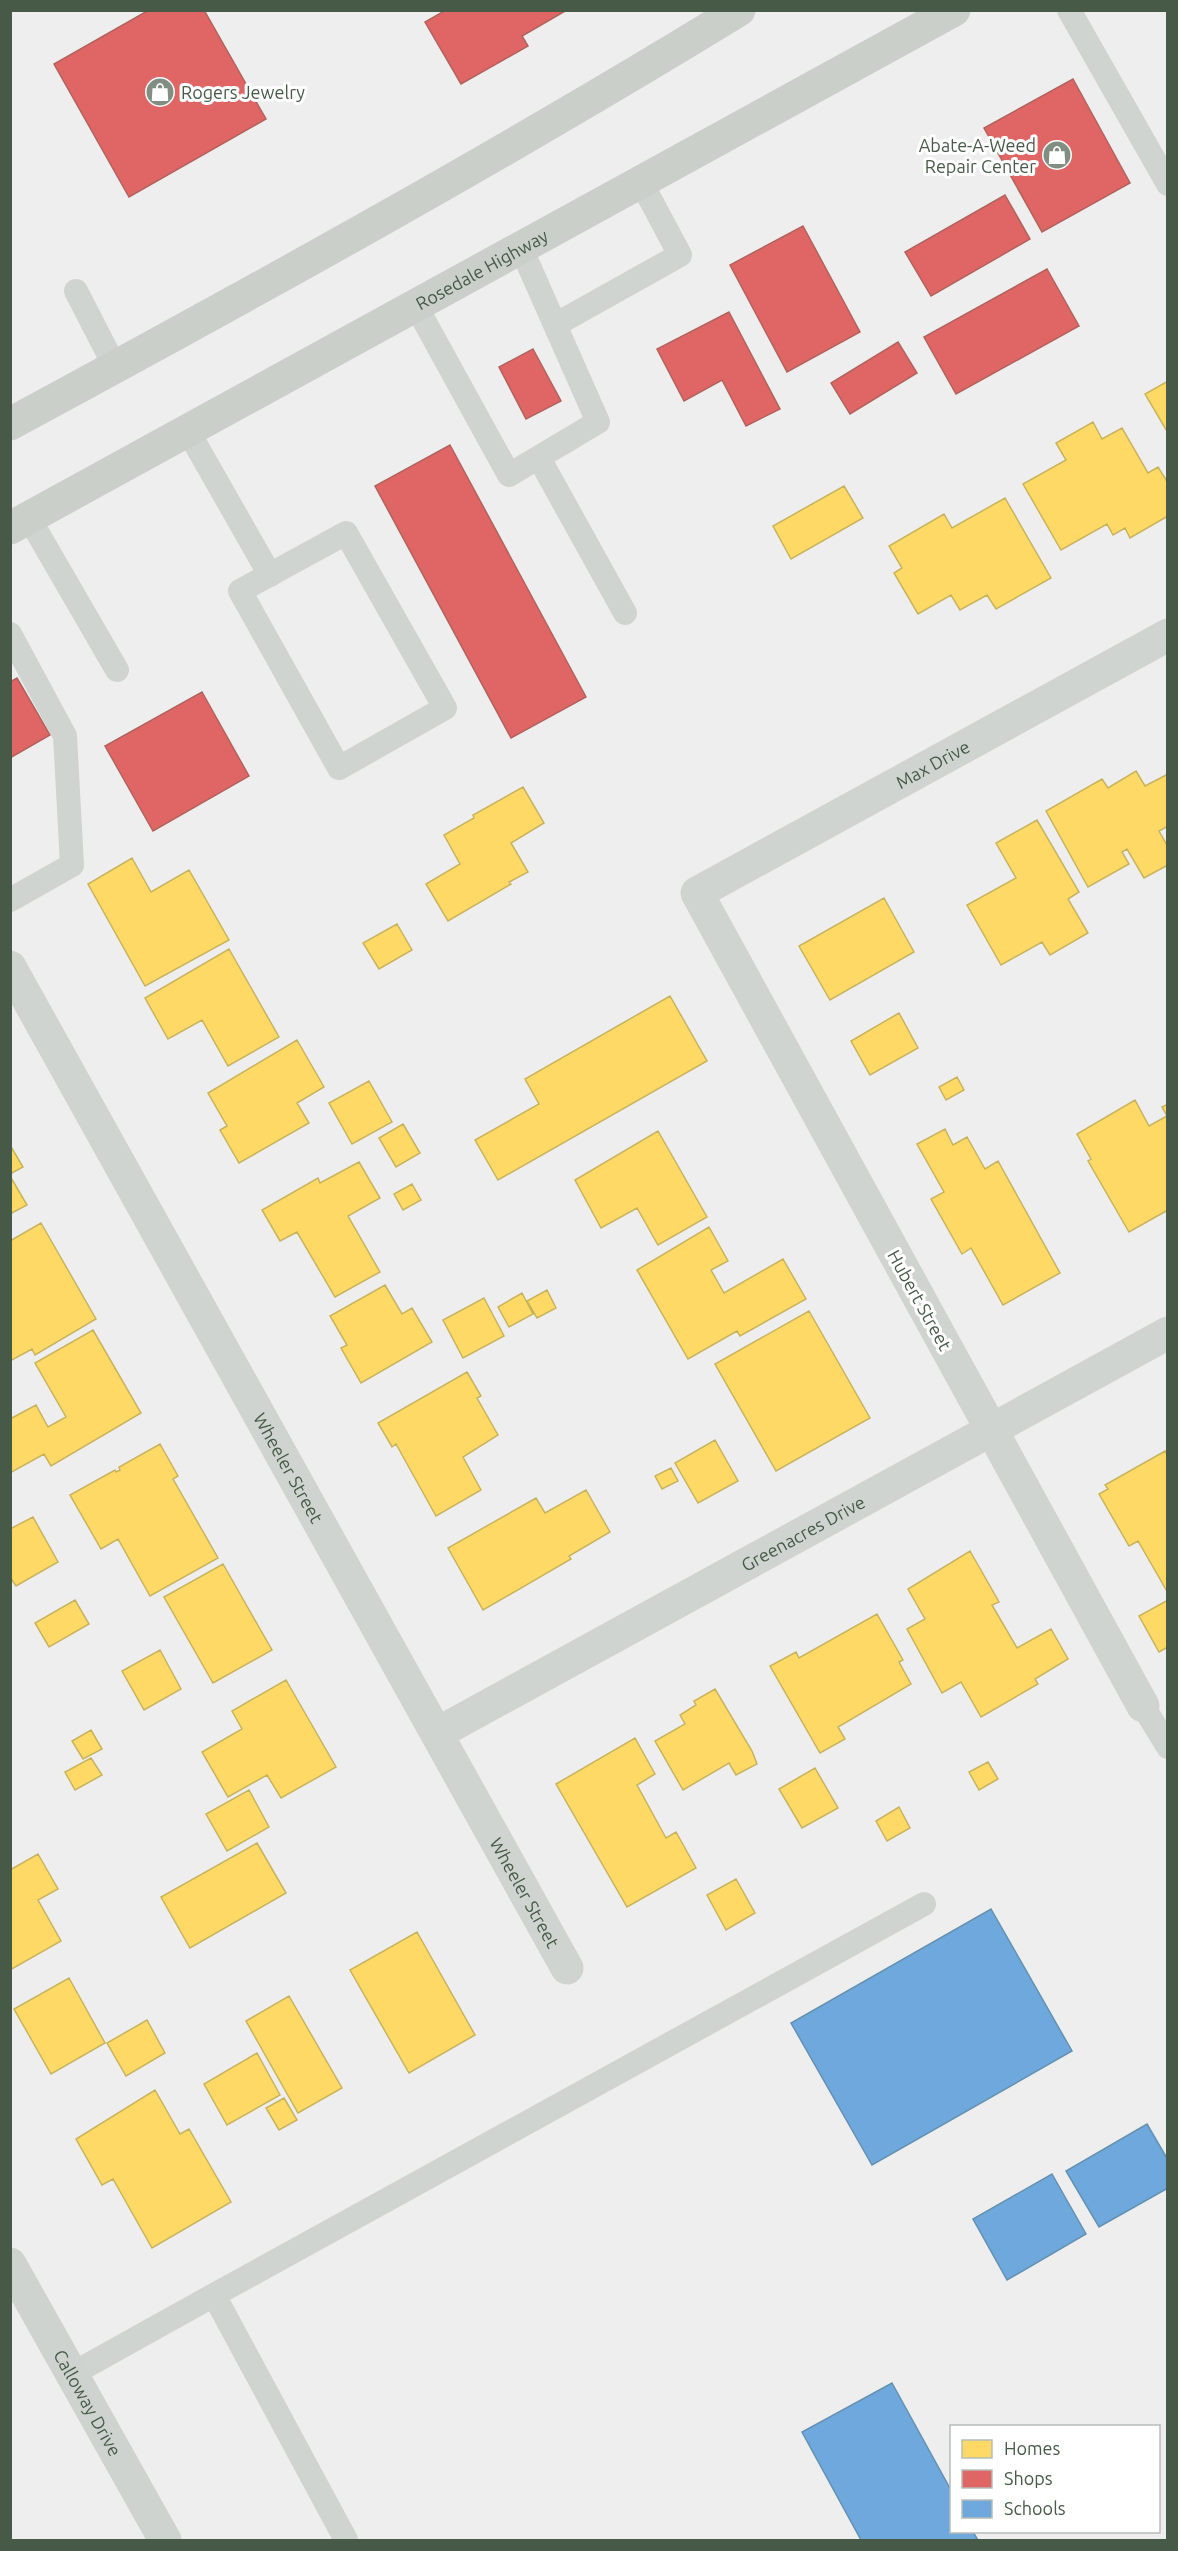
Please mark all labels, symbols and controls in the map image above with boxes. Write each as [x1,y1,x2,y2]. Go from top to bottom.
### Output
shop icon: Rogers Jewelry [144,76,176,108]
place label: Rogers Jewelry [181,82,305,102]
place label: Abate-A-Weed Repair Center [919,135,1036,176]
shop icon: Abate-A-Weed Repair Center [1041,139,1073,171]
street label: Rosedale Highway [412,225,551,313]
street label: Max Drive [892,736,973,792]
street label: Hubert Street [884,1246,956,1354]
street label: Wheeler Street [250,1409,327,1526]
street label: Greenacres Drive [738,1491,868,1575]
street label: Wheeler Street [486,1834,563,1951]
street label: Calloway Drive [50,2346,126,2459]
legend [950,2425,1160,2533]
text: Homes [1004,2438,1061,2458]
text: Shops [1004,2468,1053,2488]
text: Schools [1004,2498,1066,2518]

